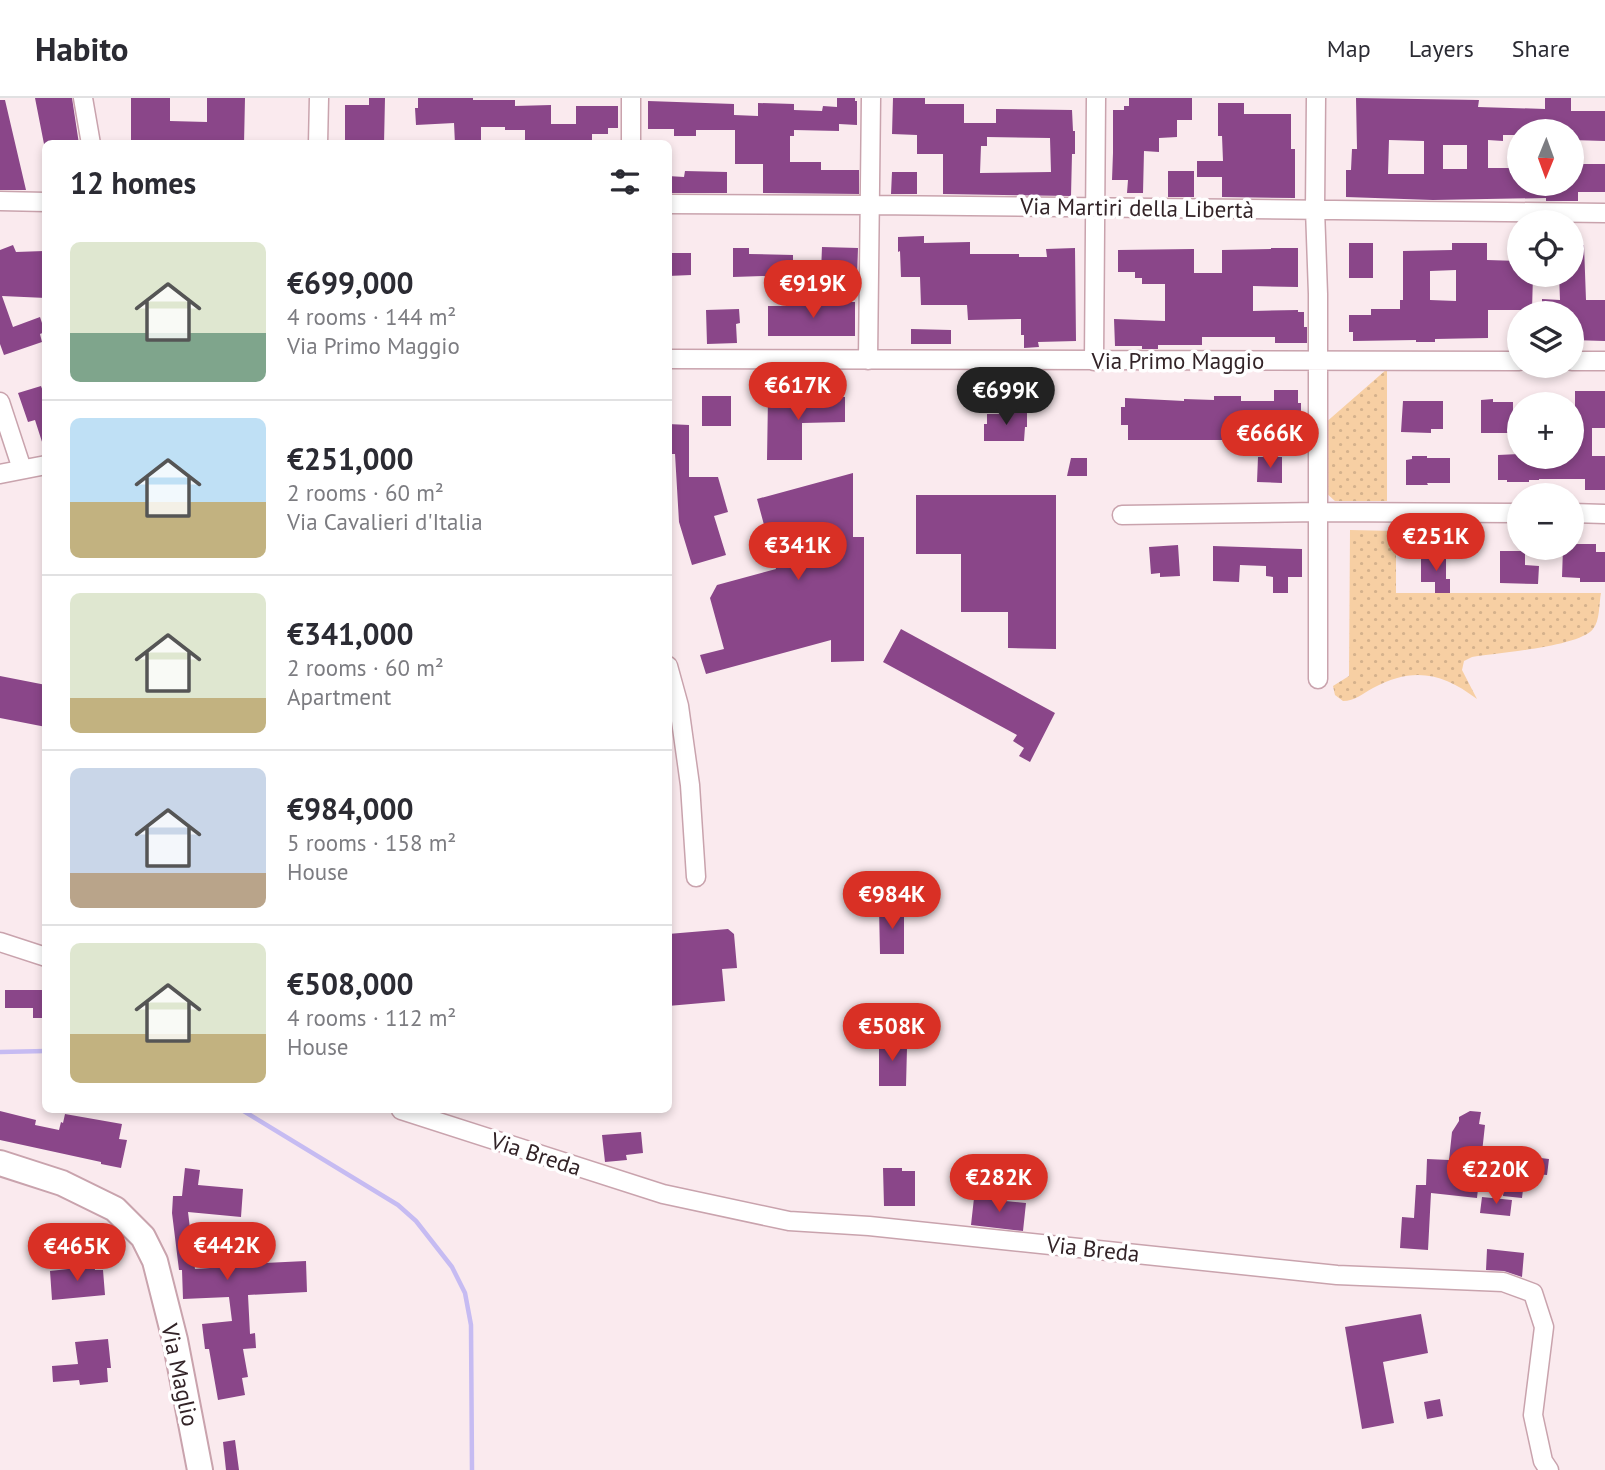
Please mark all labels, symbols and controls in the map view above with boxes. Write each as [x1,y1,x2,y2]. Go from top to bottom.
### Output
text: Habito [35,27,129,70]
text: Map [1327,33,1371,64]
text: Layers [1409,33,1474,64]
text: Share [1512,33,1570,64]
north arrow [1507,119,1584,196]
map controls [1507,119,1584,560]
text: 12 homes [70,163,196,202]
icon: filters [606,163,644,201]
street label: Via Martiri della Libertà [1019,191,1254,224]
button: locate [1507,210,1584,287]
pin: €919K [764,260,862,320]
text: €699,000 [287,263,414,302]
text: €919K [780,268,846,297]
icon: home [126,270,210,354]
button: layers [1507,301,1584,378]
text: 4 rooms · 144 m² [287,302,456,331]
text: Via Primo Maggio [287,331,460,360]
street label: Via Primo Maggio [1091,346,1264,375]
pin: €617K [749,362,847,422]
pin: €699K [957,368,1055,427]
text: €617K [765,370,831,399]
text: €699K [973,375,1039,404]
button: + [1507,392,1584,469]
pin: €666K [1221,410,1319,470]
text: €666K [1237,418,1303,447]
text: €251,000 [287,439,414,478]
icon: home [126,446,210,530]
text: 2 rooms · 60 m² [287,478,444,507]
button: − [1507,483,1584,560]
text: Via Cavalieri d'Italia [287,507,483,536]
pin: €251K [1387,514,1485,573]
text: €251K [1403,521,1469,550]
pin: €341K [749,522,847,582]
text: €341K [765,530,831,559]
text: €341,000 [287,614,414,653]
icon: home [126,621,210,705]
text: 2 rooms · 60 m² [287,653,444,682]
text: Apartment [287,682,391,711]
text: €984,000 [287,789,414,828]
icon: home [126,796,210,880]
text: 5 rooms · 158 m² [287,828,456,857]
text: House [287,857,349,886]
pin: €984K [843,872,941,931]
text: €984K [859,879,925,908]
text: €508,000 [287,964,414,1003]
icon: home [126,971,210,1055]
text: 4 rooms · 112 m² [287,1003,456,1032]
pin: €508K [843,1004,941,1063]
text: €508K [859,1011,925,1040]
text: House [287,1032,349,1061]
street label: Via Breda [486,1125,585,1182]
pin: €220K [1447,1146,1545,1206]
pin: €282K [950,1154,1048,1214]
text: €220K [1463,1154,1529,1183]
text: €282K [966,1162,1032,1191]
pin: €442K [178,1222,276,1282]
pin: €465K [28,1224,126,1283]
street label: Via Breda [1044,1229,1141,1268]
text: €442K [194,1230,260,1259]
text: €465K [44,1231,110,1260]
street label: Via Maglio [155,1320,205,1429]

